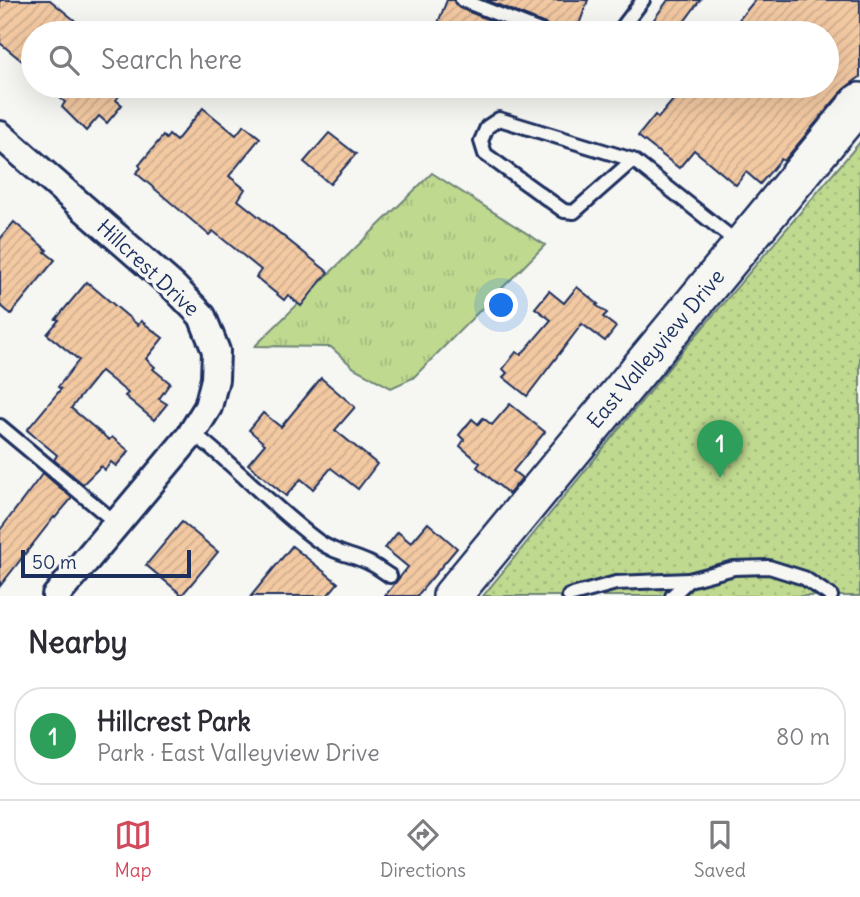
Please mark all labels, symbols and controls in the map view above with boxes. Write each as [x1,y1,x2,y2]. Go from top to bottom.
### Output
search box [21,21,839,98]
icon: search [45,41,83,79]
text: Search here [101,43,242,76]
street label: Hillcrest Drive [91,213,205,322]
street label: East Valleyview Drive [581,263,730,434]
your location [484,288,518,322]
pin: 1 [697,420,743,478]
scale bar [21,547,191,579]
text: 50 m [32,550,77,574]
text: Nearby [28,623,128,661]
text: Hillcrest Park [97,705,251,738]
text: 1 [48,722,58,751]
text: 80 m [776,722,830,751]
text: Park · East Valleyview Drive [97,738,380,767]
tab: Map [114,816,152,882]
tab: Directions [380,816,466,882]
tab: Saved [694,816,746,882]

